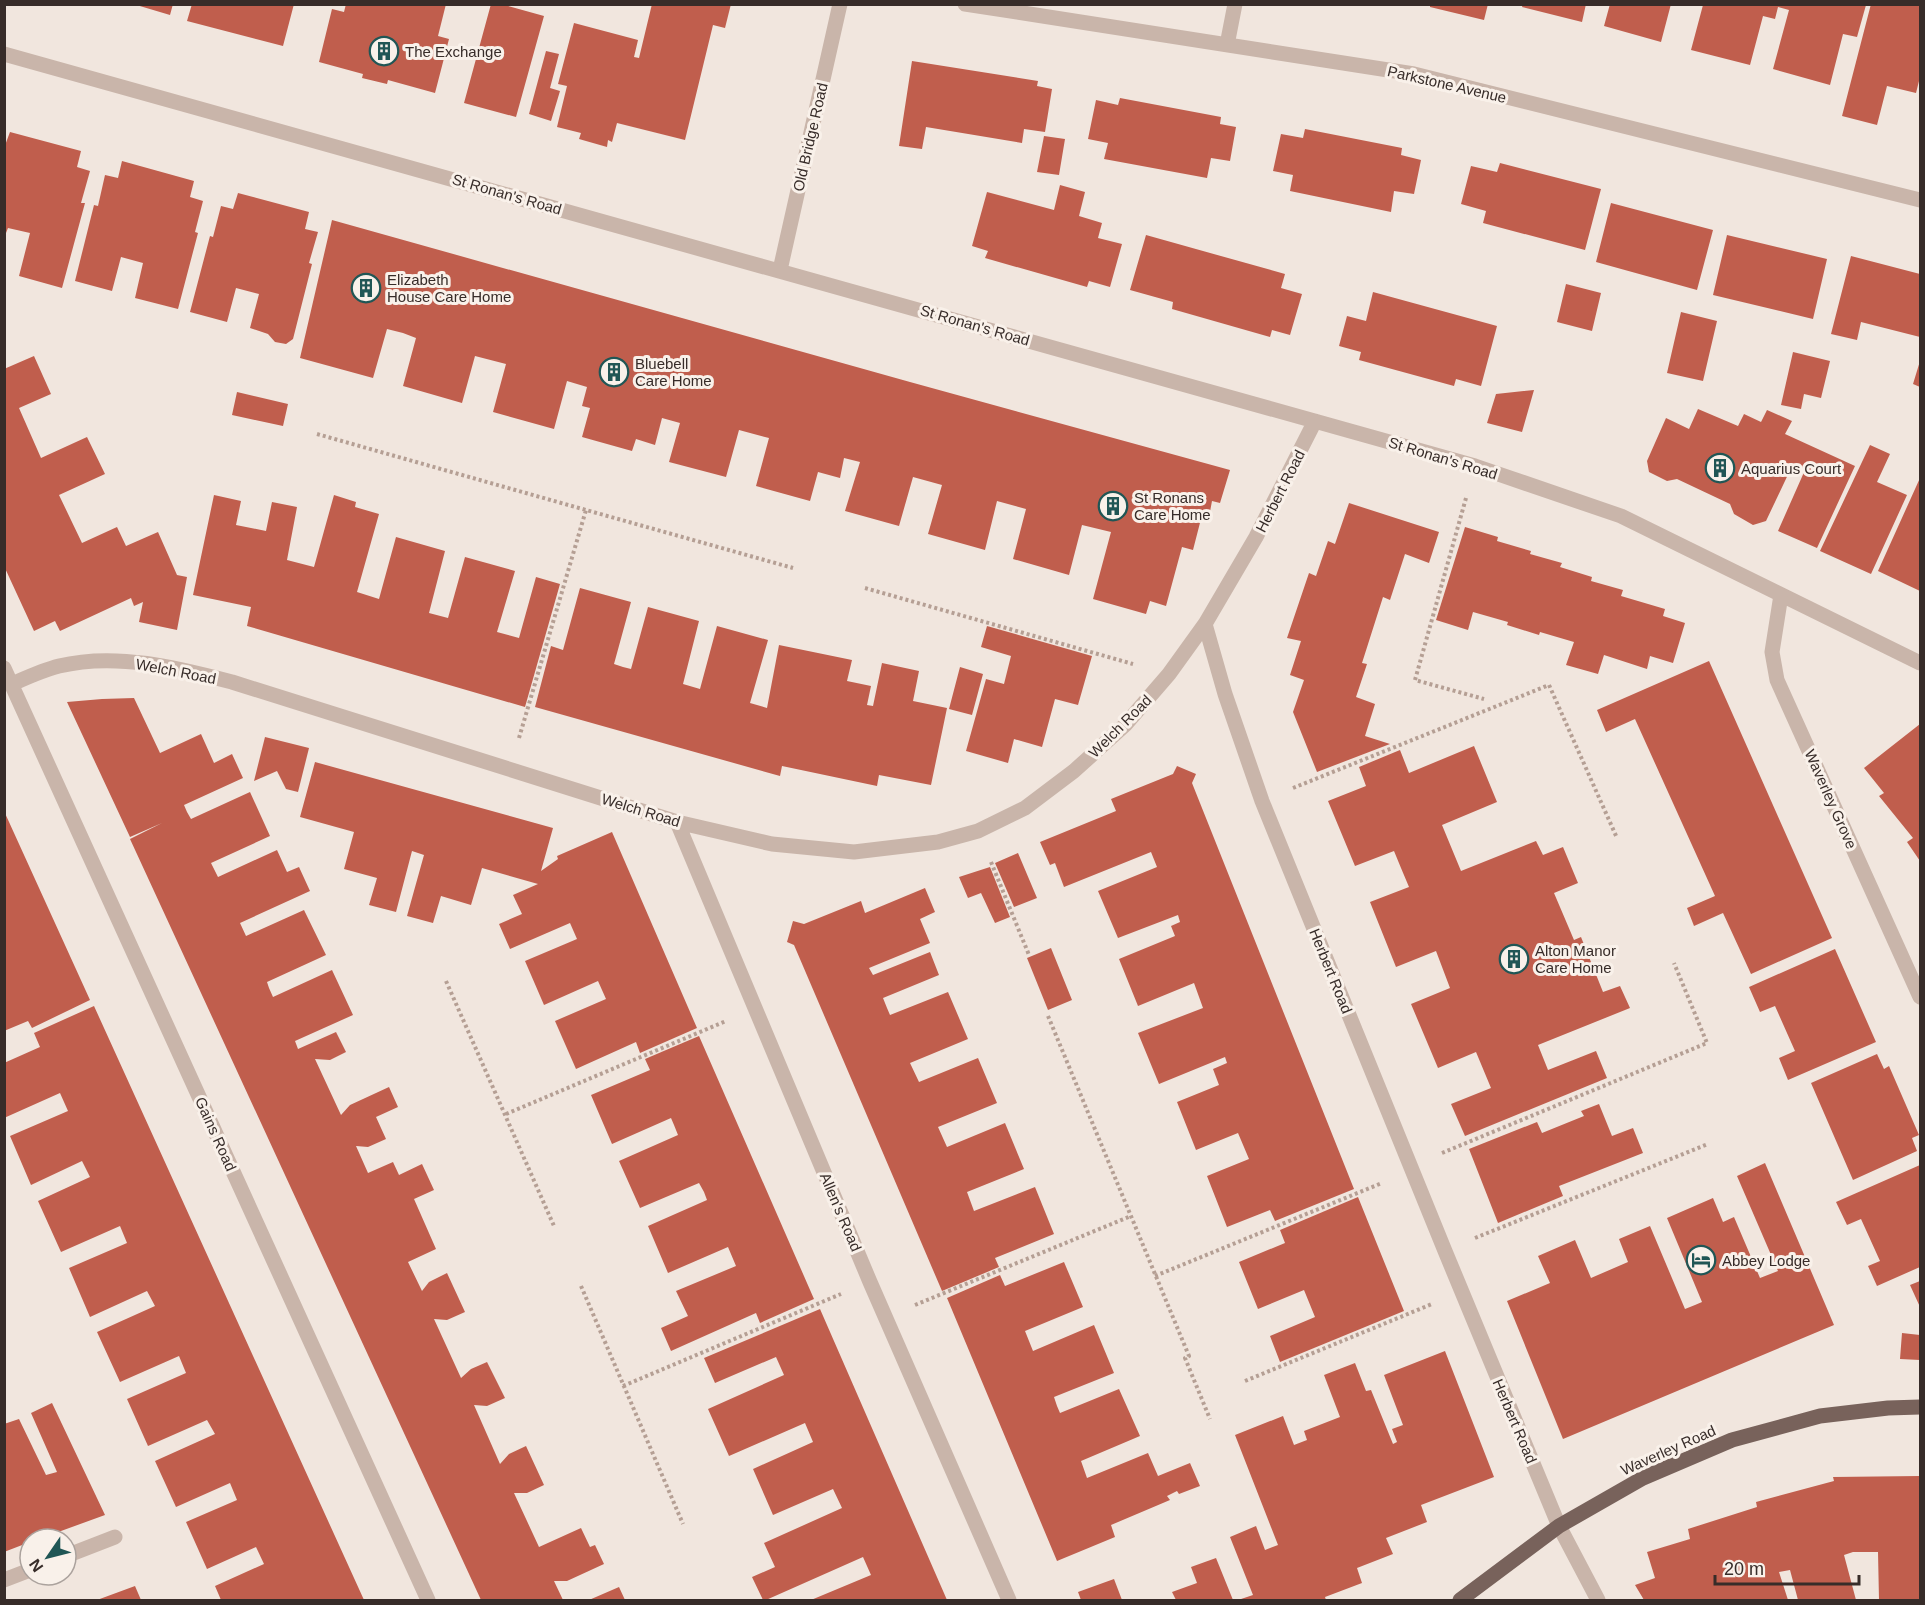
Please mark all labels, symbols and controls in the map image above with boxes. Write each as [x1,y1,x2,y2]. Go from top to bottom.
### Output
building icon: The Exchange [368,35,400,67]
place label: The Exchange [405,43,502,60]
street label: Parkstone Avenue [1386,62,1508,106]
street label: Old Bridge Road [789,81,831,193]
street label: St Ronan's Road [450,170,564,218]
place label: Elizabeth House Care Home [387,271,511,305]
building icon: Elizabeth House Care Home [350,272,382,304]
street label: St Ronan's Road [918,301,1032,349]
place label: Bluebell Care Home [635,355,712,389]
building icon: Bluebell Care Home [598,356,630,388]
street label: St Ronan's Road [1387,433,1499,483]
street label: Herbert Road [1252,447,1308,535]
building icon: Aquarius Court [1704,452,1736,484]
place label: Aquarius Court [1741,460,1842,477]
place label: St Ronans Care Home [1134,489,1211,523]
building icon: St Ronans Care Home [1097,490,1129,522]
street label: Welch Road [134,655,218,687]
street label: Welch Road [1085,691,1155,761]
street label: Waverley Grove [1801,747,1861,851]
street label: Welch Road [600,790,682,830]
street label: Herbert Road [1306,926,1356,1016]
place label: Alton Manor Care Home [1535,942,1616,976]
building icon: Alton Manor Care Home [1498,943,1530,975]
street label: Gains Road [192,1094,240,1174]
street label: Allen's Road [817,1170,865,1254]
hotel icon: Abbey Lodge [1685,1244,1717,1276]
place label: Abbey Lodge [1722,1252,1810,1269]
street label: Herbert Road [1490,1376,1540,1466]
street label: Waverley Road [1618,1421,1718,1479]
north arrow [18,1527,78,1587]
scale bar [1715,1548,1859,1586]
text: N [26,1556,46,1575]
text: 20 m [1724,1559,1764,1579]

